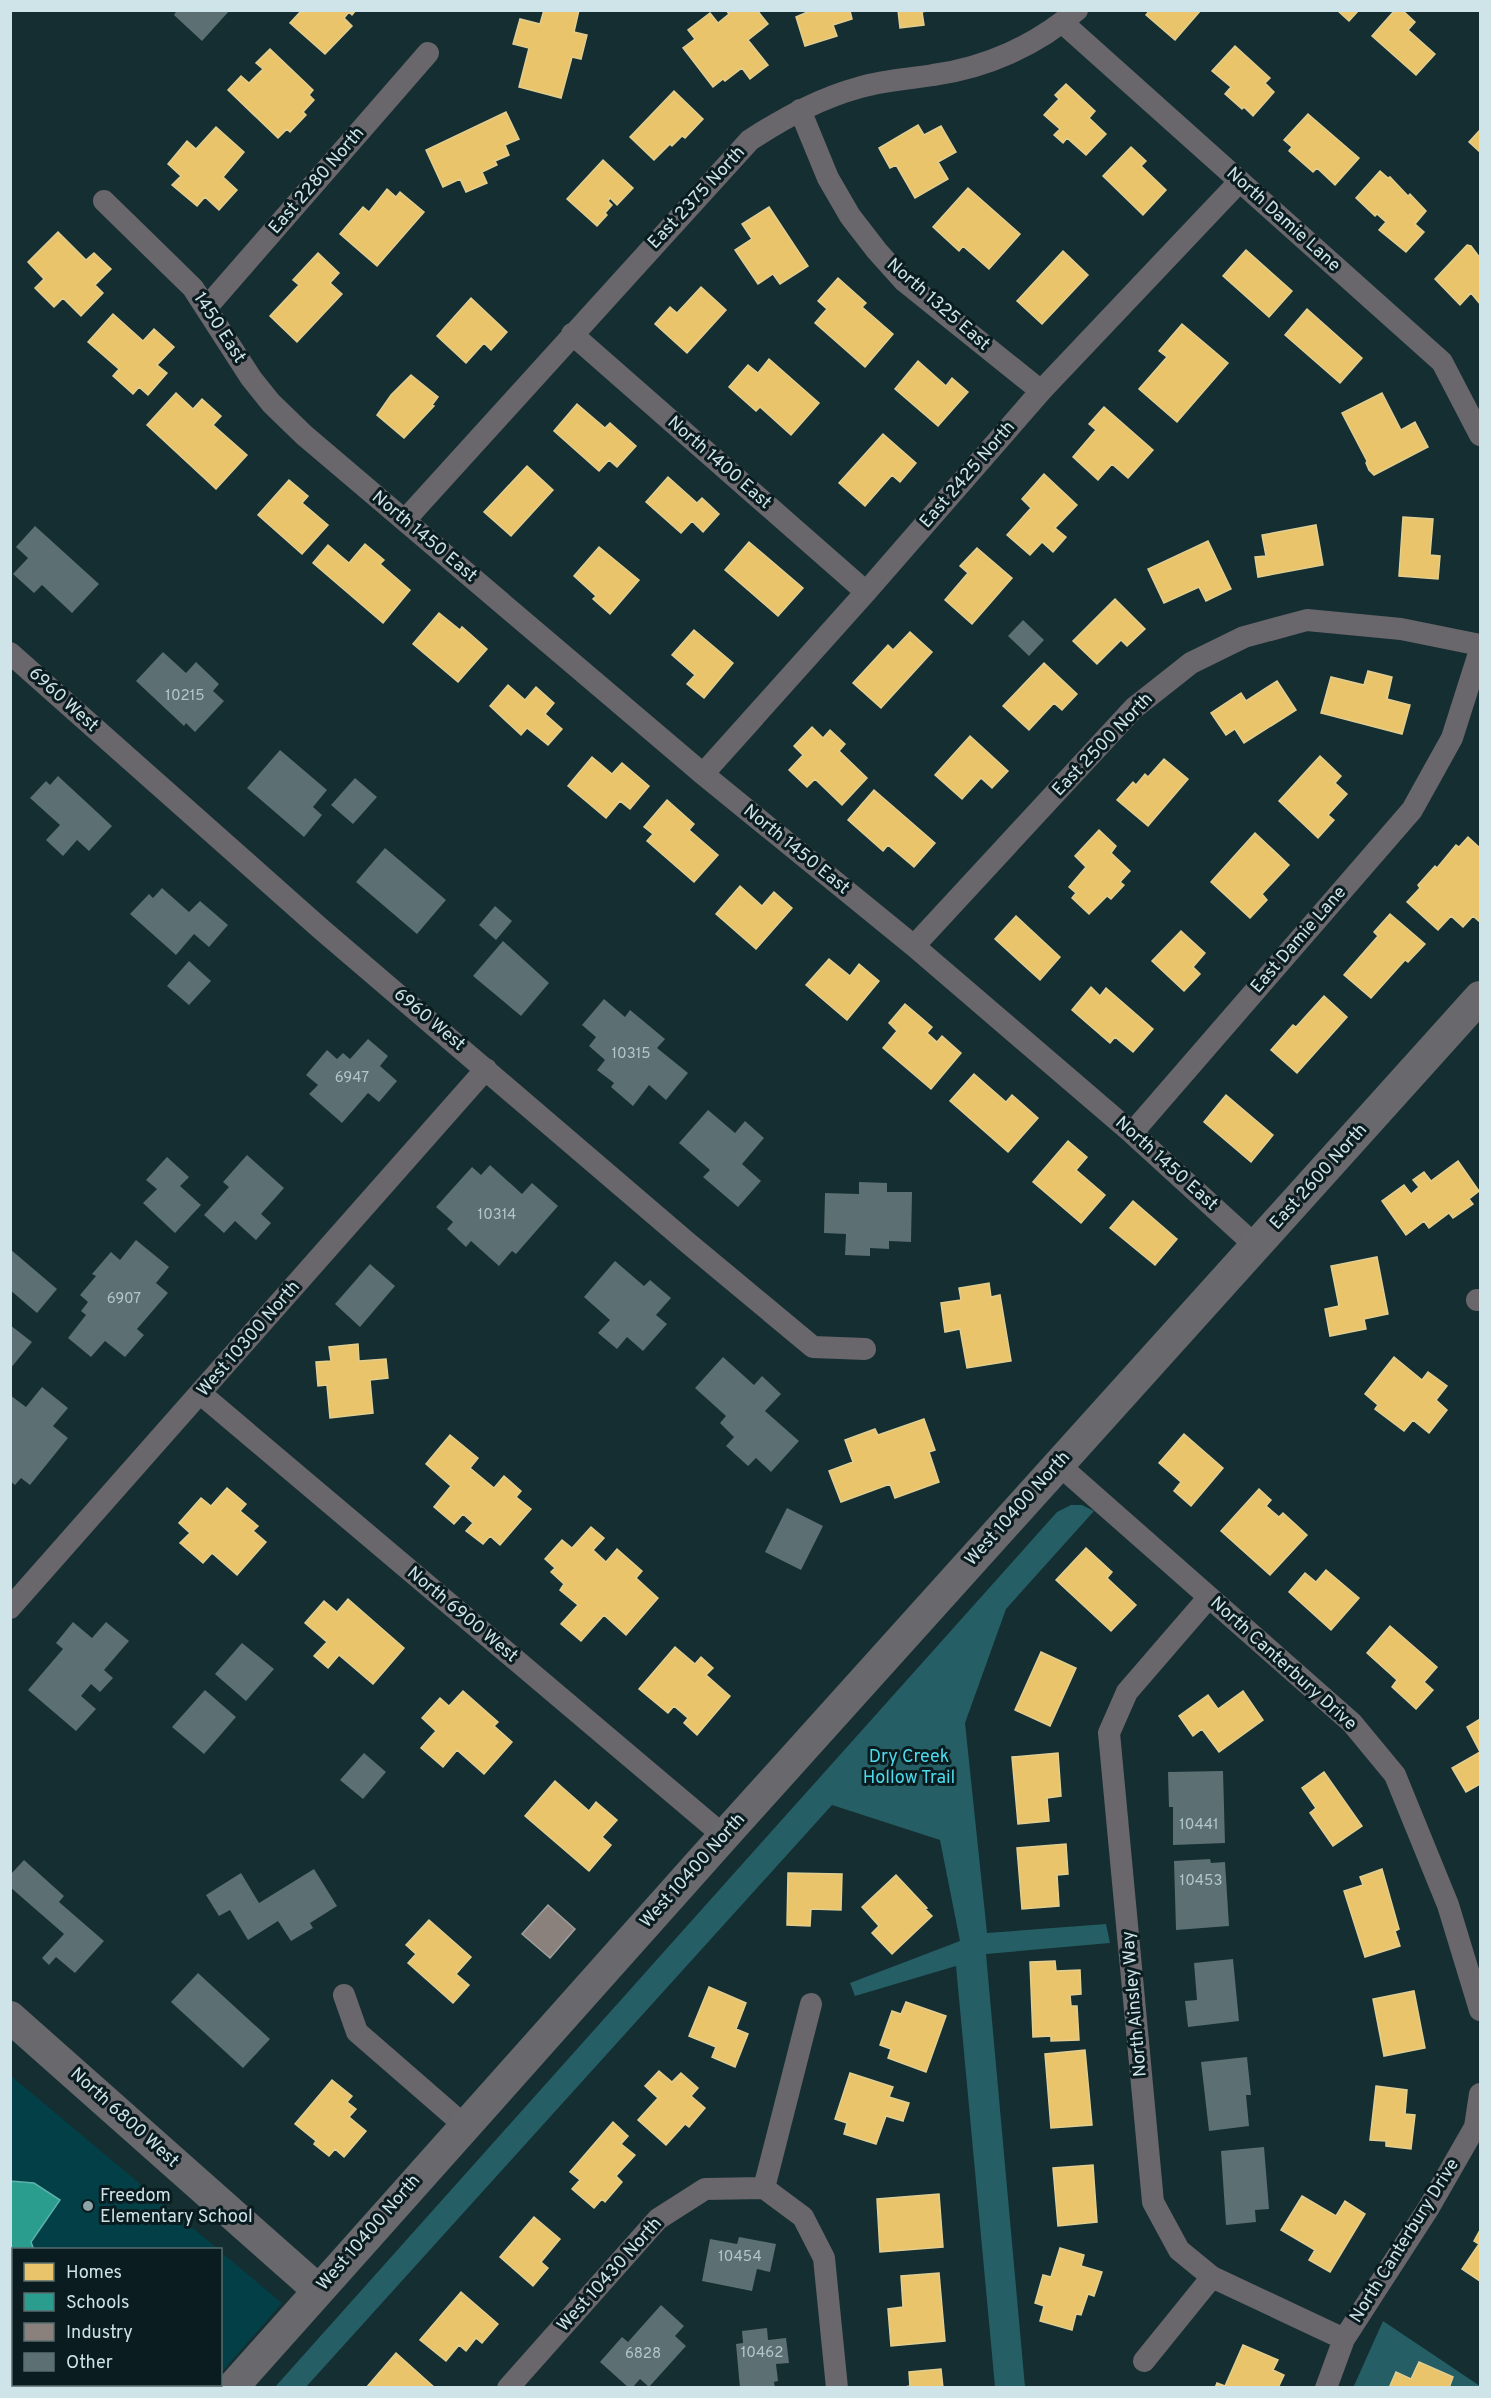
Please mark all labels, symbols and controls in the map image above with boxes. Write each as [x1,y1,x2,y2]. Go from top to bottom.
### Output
street label: East 2280 North [264,123,370,239]
street label: East 2375 North [643,142,751,254]
street label: North Damie Lane [1221,163,1345,277]
street label: North 1325 East [882,254,994,356]
street label: 1450 East [188,288,250,368]
street label: North 1400 East [662,411,776,515]
street label: East 2425 North [915,417,1021,533]
street label: North 1450 East [367,486,481,588]
street label: 6960 West [23,663,103,737]
house number: 10215 [165,687,205,706]
street label: East 2500 North [1048,688,1158,802]
street label: North 1450 East [738,800,854,900]
street label: East Damie Lane [1246,882,1352,998]
street label: 6960 West [389,983,469,1057]
house number: 10315 [611,1045,651,1064]
house number: 6947 [335,1069,369,1088]
street label: North 1450 East [1110,1112,1222,1216]
street label: East 2600 North [1265,1119,1373,1235]
house number: 10314 [478,1206,516,1225]
street label: West 10300 North [192,1276,306,1402]
house number: 6907 [107,1290,141,1309]
street label: West 10400 North [960,1447,1076,1571]
street label: North 6900 West [402,1562,522,1668]
street label: North Canterbury Drive [1205,1592,1361,1736]
park label: Dry Creek Hollow Trail [863,1746,955,1790]
street label: West 10400 North [635,1809,751,1933]
house number: 10441 [1179,1816,1219,1835]
house number: 10453 [1180,1872,1222,1891]
street label: North Ainsley Way [1117,1930,1153,2078]
street label: North 6800 West [65,2063,183,2173]
street label: North Canterbury Drive [1345,2155,1465,2327]
street label: West 10400 North [312,2170,426,2296]
place label: Freedom Elementary School [100,2185,253,2229]
marker: Freedom Elementary School [81,2199,95,2213]
street label: West 10430 North [553,2213,667,2337]
legend [12,2248,222,2386]
house number: 10454 [718,2248,762,2267]
text: Homes [66,2262,122,2285]
text: Schools [66,2292,129,2315]
text: Industry [66,2322,133,2345]
house number: 10462 [741,2344,783,2363]
house number: 6828 [625,2345,661,2364]
text: Other [66,2352,113,2375]

